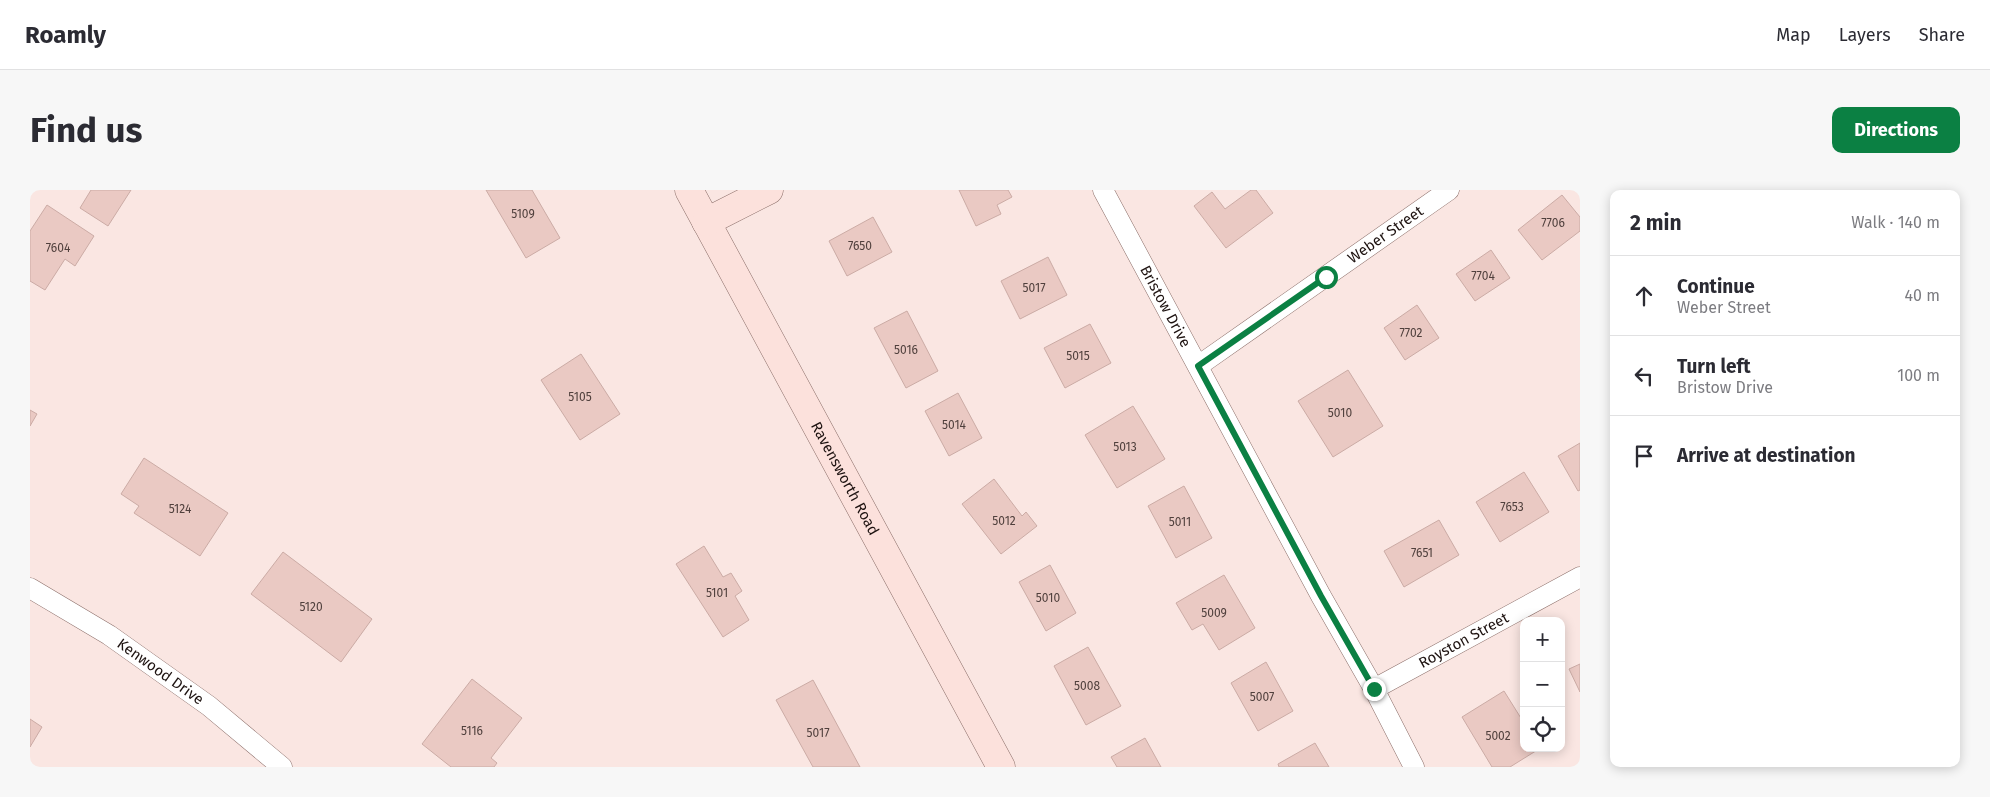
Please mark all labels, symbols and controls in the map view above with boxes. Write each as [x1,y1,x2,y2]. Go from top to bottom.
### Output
text: Roamly [25,21,106,49]
text: Map [1776,24,1811,46]
text: Layers [1839,24,1891,46]
text: Share [1919,24,1965,46]
button: Directions [1832,107,1960,153]
text: Find us [30,109,142,151]
street label: Weber Street [1344,202,1427,267]
house number: 5109 [511,207,535,221]
text: 2 min [1630,210,1682,236]
text: Walk · 140 m [1851,213,1940,232]
house number: 7706 [1541,216,1565,230]
house number: 7650 [848,239,872,253]
house number: 7604 [46,241,71,255]
street label: Bristow Drive [1136,262,1195,350]
route start [1315,266,1338,289]
house number: 7704 [1471,269,1495,283]
text: Continue [1677,275,1755,298]
house number: 5017 [1023,281,1045,295]
icon: ahead [1630,282,1658,310]
text: 40 m [1905,286,1940,305]
text: Weber Street [1677,298,1771,317]
house number: 7702 [1399,326,1423,340]
house number: 5016 [894,343,918,357]
house number: 5015 [1066,349,1090,363]
text: Turn left [1677,355,1751,378]
icon: left [1630,362,1658,390]
text: 100 m [1897,366,1940,385]
text: Bristow Drive [1677,378,1773,397]
house number: 5105 [568,390,592,404]
house number: 5010 [1328,406,1352,420]
house number: 5014 [942,418,967,432]
street label: Ravensworth Road [807,419,883,538]
house number: 5013 [1113,440,1137,454]
icon: arrive [1630,442,1658,470]
text: Arrive at destination [1677,444,1856,467]
house number: 7653 [1500,500,1524,514]
house number: 5124 [169,502,192,516]
house number: 5012 [992,514,1016,528]
house number: 5011 [1169,515,1191,529]
house number: 7651 [1411,546,1433,560]
house number: 5101 [706,586,728,600]
house number: 5010 [1036,591,1060,605]
house number: 5120 [299,600,323,614]
house number: 5009 [1201,606,1227,620]
street label: Royston Street [1416,608,1512,672]
map controls [1520,617,1565,752]
button: + [1520,617,1565,662]
street label: Kenwood Drive [114,635,207,708]
button: − [1520,662,1565,707]
route end [1363,678,1386,701]
house number: 5008 [1074,679,1100,693]
house number: 5007 [1250,690,1274,704]
button: locate [1520,707,1565,752]
house number: 5116 [461,724,483,738]
house number: 5017 [807,726,829,740]
house number: 5002 [1485,729,1511,743]

